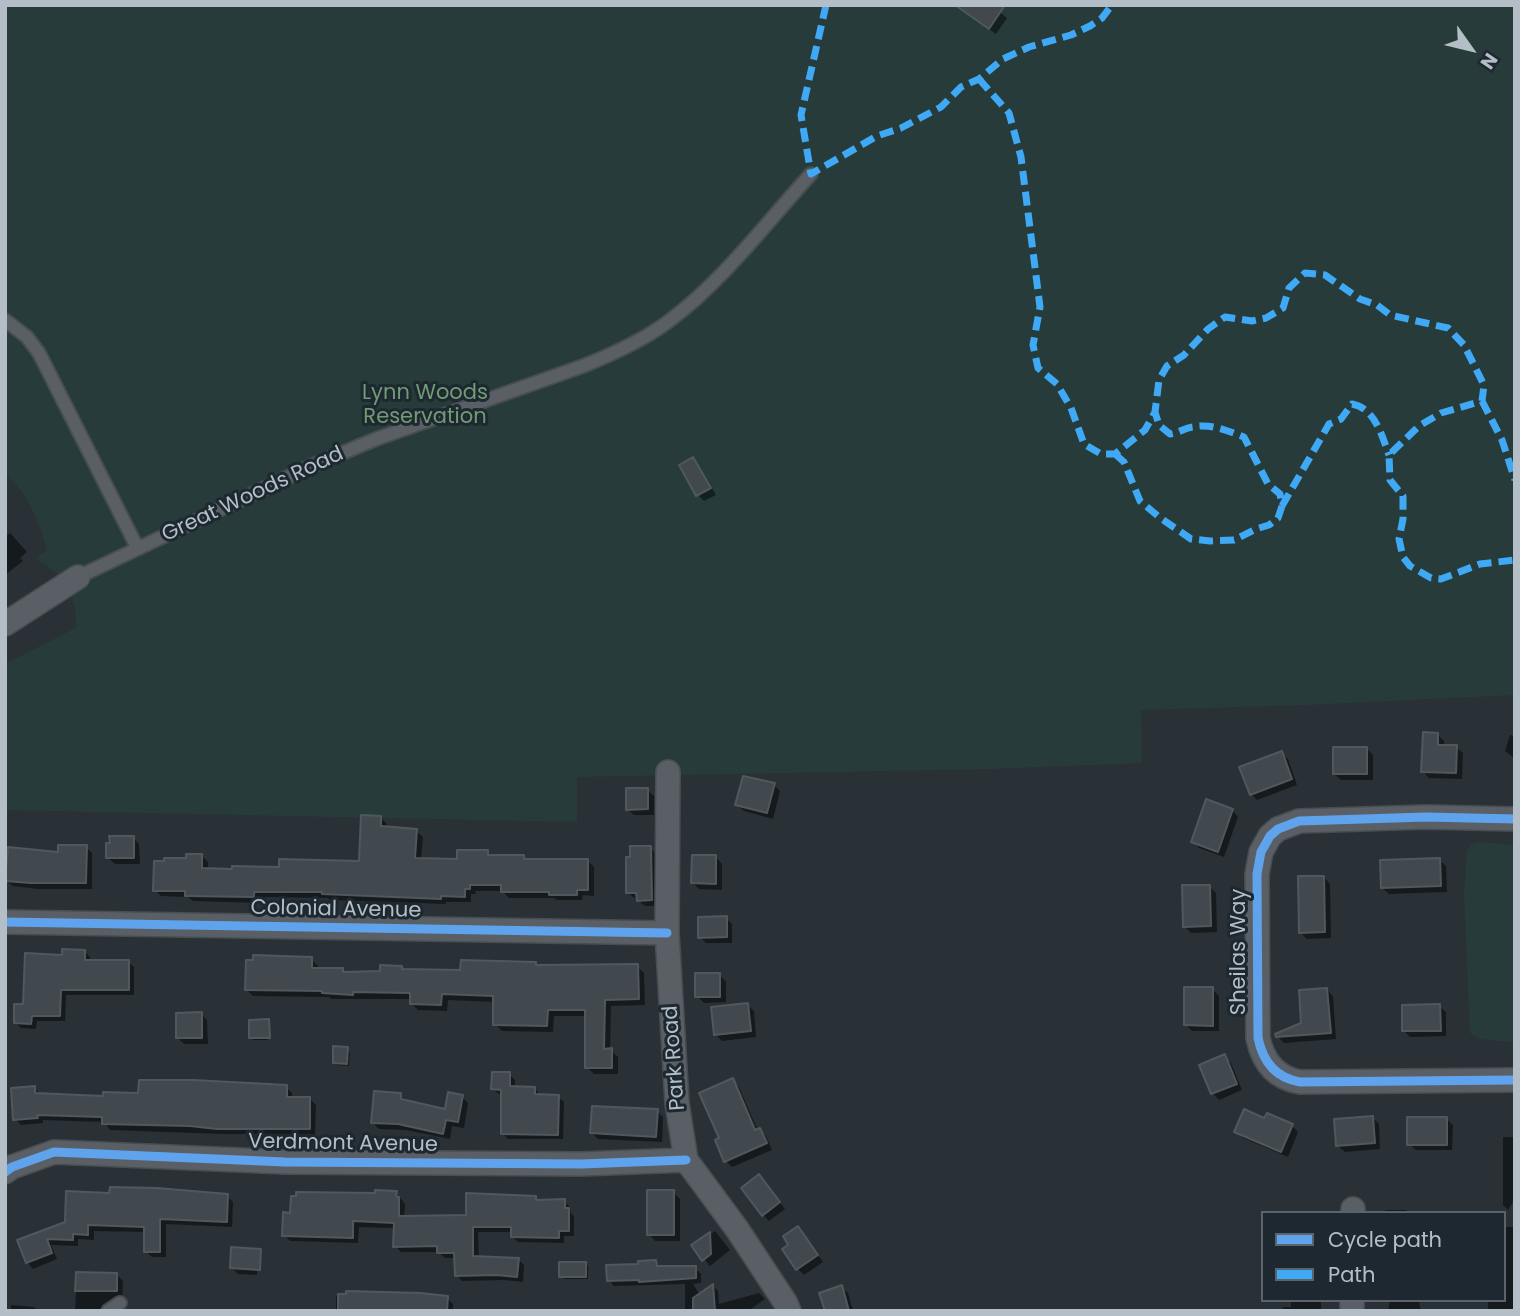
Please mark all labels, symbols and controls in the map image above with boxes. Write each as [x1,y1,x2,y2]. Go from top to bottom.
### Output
north arrow [1436,14,1506,84]
text: N [1474,48,1504,74]
park label: Lynn Woods Reservation [362,381,488,431]
street label: Great Woods Road [158,442,348,548]
street label: Sheilas Way [1227,889,1253,1015]
street label: Colonial Avenue [250,896,422,924]
street label: Park Road [659,1005,691,1111]
street label: Verdmont Avenue [248,1130,438,1158]
legend [1261,1211,1506,1302]
text: Cycle path [1328,1225,1442,1254]
text: Path [1328,1260,1375,1289]

